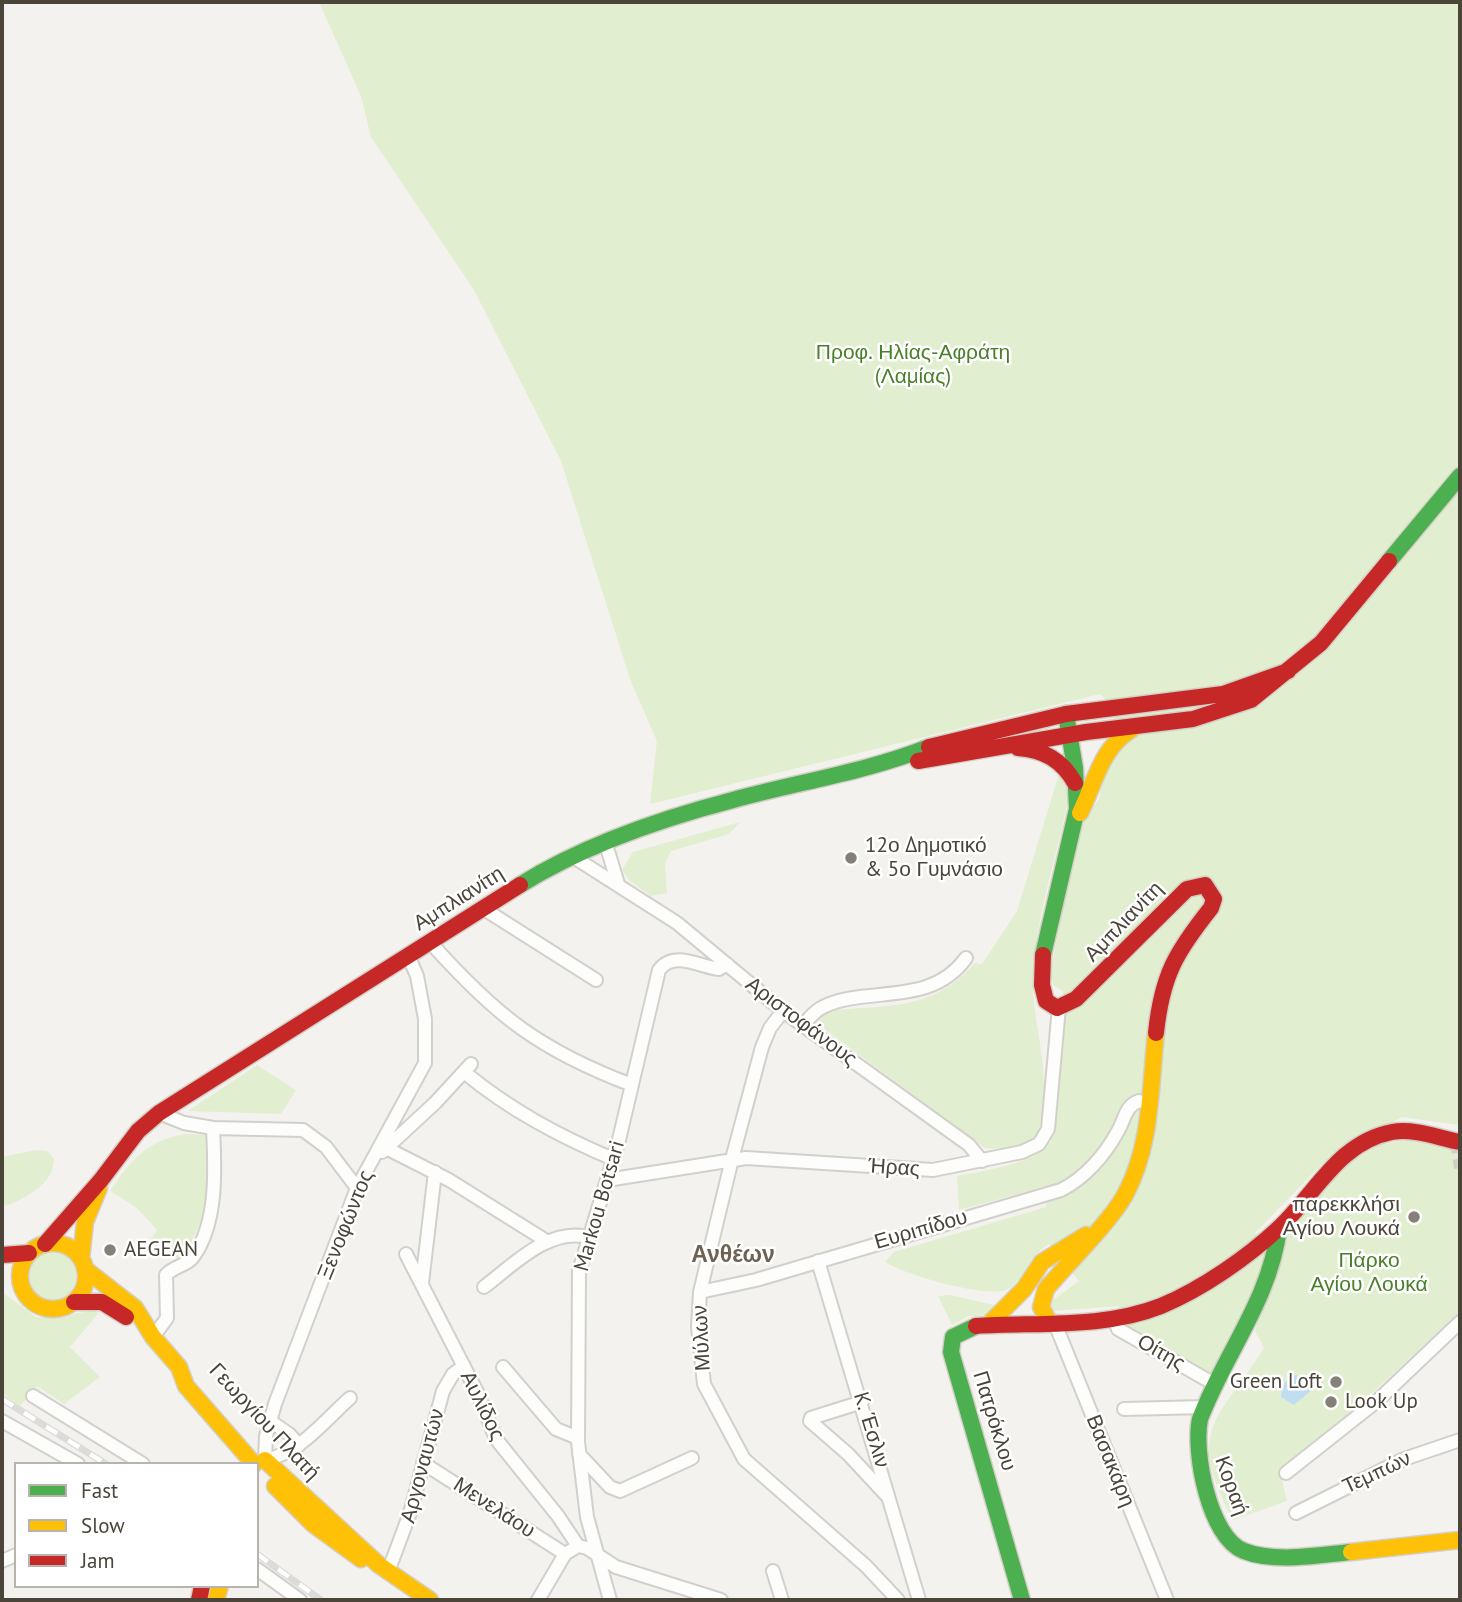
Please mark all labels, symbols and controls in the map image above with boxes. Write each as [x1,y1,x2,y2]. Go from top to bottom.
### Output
park label: Προφ. Ηλίας-Αφράτη (Λαμίας) [816,340,1010,390]
place label: 12ο Δημοτικό & 5ο Γυμνάσιο [865,833,1003,883]
marker: 12ο Δημοτικό & 5ο Γυμνάσιο [843,850,859,866]
street label: Αμπλιανίτη [409,861,509,937]
street label: Αμπλιανίτη [1080,877,1168,967]
street label: Αριστοφάνους [740,972,862,1072]
street label: Markou Botsari [569,1138,631,1274]
street label: Ήρας [867,1154,921,1182]
street label: Ξενοφώντος [313,1167,379,1283]
place label: παρεκκλήσι Αγίου Λουκά [1283,1192,1400,1242]
street label: Ευριπίδου [872,1205,970,1255]
marker: παρεκκλήσι Αγίου Λουκά [1406,1209,1422,1225]
place label: AEGEAN [124,1237,198,1263]
district label: Ανθέων [691,1241,775,1269]
marker: AEGEAN [102,1242,118,1258]
park label: Πάρκο Αγίου Λουκά [1310,1248,1428,1298]
street label: Μύλων [688,1304,716,1372]
street label: Οίτης [1133,1329,1189,1377]
street label: Γεωργίου Πλατή [203,1358,325,1486]
street label: Αυλίδος [454,1367,510,1445]
street label: Πατρόκλου [967,1368,1021,1474]
place label: Green Loft [1230,1369,1322,1395]
marker: Green Loft [1328,1374,1344,1390]
street label: K. Έσλιν [848,1389,894,1471]
place label: Look Up [1345,1389,1418,1415]
marker: Look Up [1323,1394,1339,1410]
street label: Αργοναυτών [396,1406,450,1526]
street label: Βασακάρη [1080,1411,1140,1511]
street label: Τεμπών [1339,1446,1415,1500]
street label: Κοραή [1209,1453,1253,1519]
legend [14,1462,259,1588]
street label: Μενελάου [448,1472,540,1544]
text: Fast [81,1477,118,1504]
text: Slow [81,1512,125,1539]
text: Jam [81,1547,115,1574]

